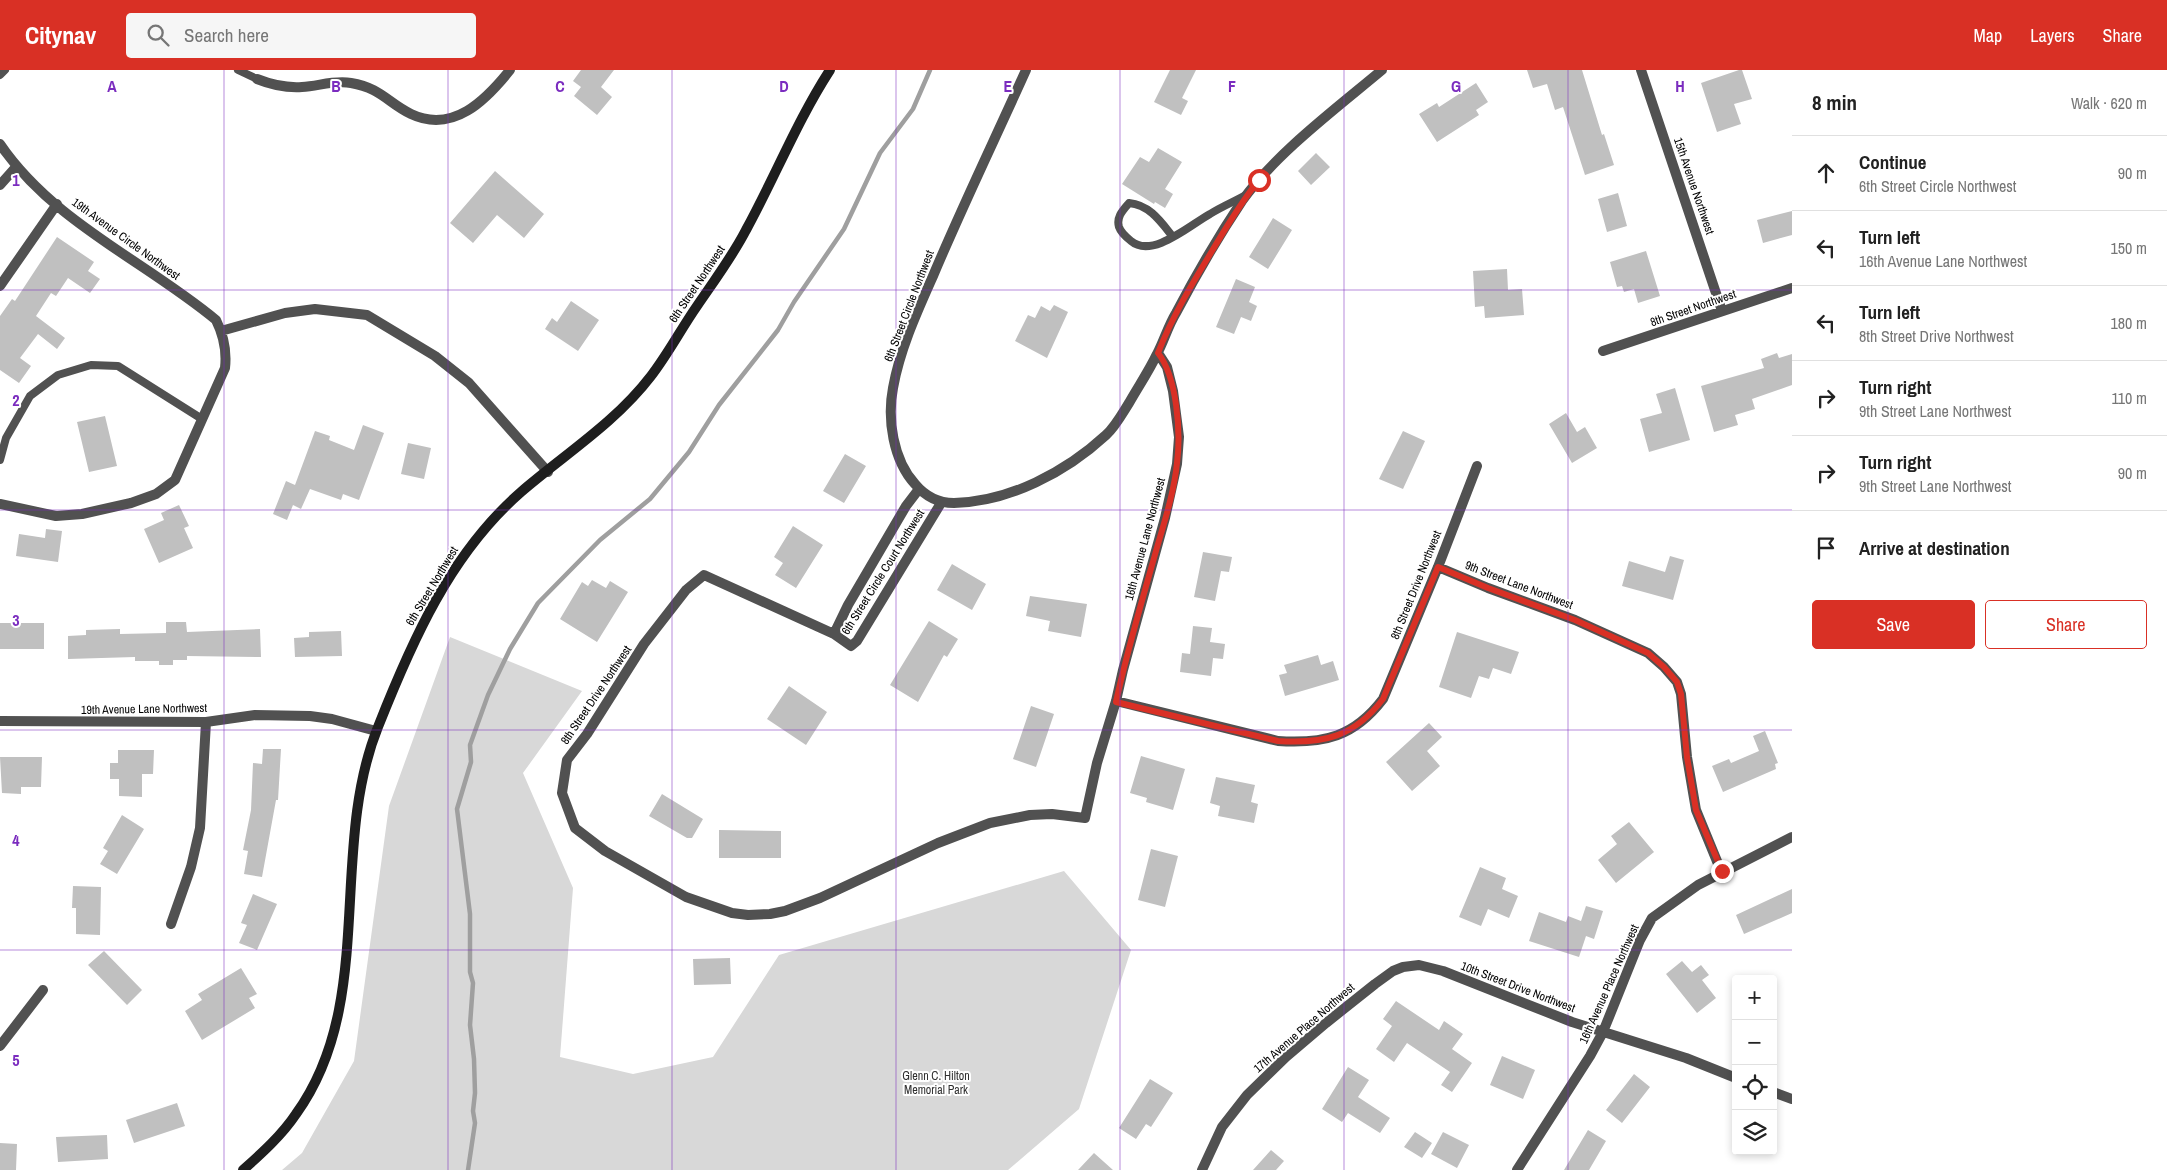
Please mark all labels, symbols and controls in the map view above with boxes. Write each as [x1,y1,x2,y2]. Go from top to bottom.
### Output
search box [126,13,476,58]
text: Citynav [25,19,96,51]
icon: search [144,21,172,49]
text: Search here [184,22,269,48]
text: Map [1974,23,2002,48]
text: Layers [2030,23,2075,48]
text: Share [2103,23,2142,48]
text: A [107,75,117,97]
text: B [331,75,341,97]
text: C [555,75,565,97]
text: D [779,75,789,97]
text: E [1004,75,1013,97]
text: F [1228,75,1236,97]
text: G [1451,75,1461,97]
text: H [1675,75,1685,97]
text: 8 min [1812,88,1857,117]
text: Walk · 620 m [2071,92,2147,114]
street label: 15th Avenue Northwest [1670,135,1718,237]
text: Continue [1859,149,1927,175]
icon: ahead [1812,159,1840,187]
text: 90 m [2118,162,2147,184]
text: 1 [12,169,20,191]
route start [1248,169,1271,192]
text: 6th Street Circle Northwest [1859,175,2017,197]
street label: 19th Avenue Circle Northwest [69,194,184,284]
text: Turn left [1859,224,1920,250]
icon: left [1812,234,1840,262]
text: 150 m [2111,237,2147,259]
street label: 6th Street Northwest [665,242,729,326]
street label: 6th Street Circle Northwest [880,248,938,364]
text: 16th Avenue Lane Northwest [1859,250,2027,272]
street label: 8th Street Northwest [1648,286,1738,330]
text: Turn left [1859,299,1920,325]
icon: left [1812,309,1840,337]
text: 180 m [2111,312,2147,334]
text: 8th Street Drive Northwest [1859,325,2014,347]
text: Turn right [1859,374,1931,400]
icon: right [1812,384,1840,412]
text: 110 m [2111,387,2147,409]
text: 2 [12,389,20,411]
text: 9th Street Lane Northwest [1859,400,2011,422]
text: Turn right [1859,449,1931,475]
icon: right [1812,459,1840,487]
text: 90 m [2118,462,2147,484]
text: 9th Street Lane Northwest [1859,475,2011,497]
street label: 16th Avenue Lane Northwest [1121,476,1169,602]
street label: 6th Street Circle Court Northwest [838,506,928,638]
street label: 8th Street Drive Northwest [1387,528,1445,642]
icon: arrive [1812,534,1840,562]
text: Arrive at destination [1859,535,2010,561]
street label: 6th Street Northwest [402,543,462,629]
street label: 9th Street Lane Northwest [1463,557,1575,613]
button: Save [1812,600,1975,649]
button: Share [1985,600,2147,649]
text: 3 [12,609,20,631]
street label: 8th Street Drive Northwest [557,642,635,748]
street label: 19th Avenue Lane Northwest [81,700,207,718]
text: 4 [12,829,20,851]
route end [1711,860,1734,883]
street label: 16th Avenue Place Northwest [1575,922,1643,1046]
street label: 10th Street Drive Northwest [1458,958,1578,1016]
map controls [1732,975,1777,1155]
button: + [1732,975,1777,1020]
street label: 17th Avenue Place Northwest [1250,979,1358,1076]
button: − [1732,1020,1777,1065]
text: 5 [12,1049,20,1071]
button: locate [1732,1065,1777,1110]
park label: Glenn C. Hilton Memorial Park [902,1068,970,1098]
button: layers [1732,1110,1777,1155]

